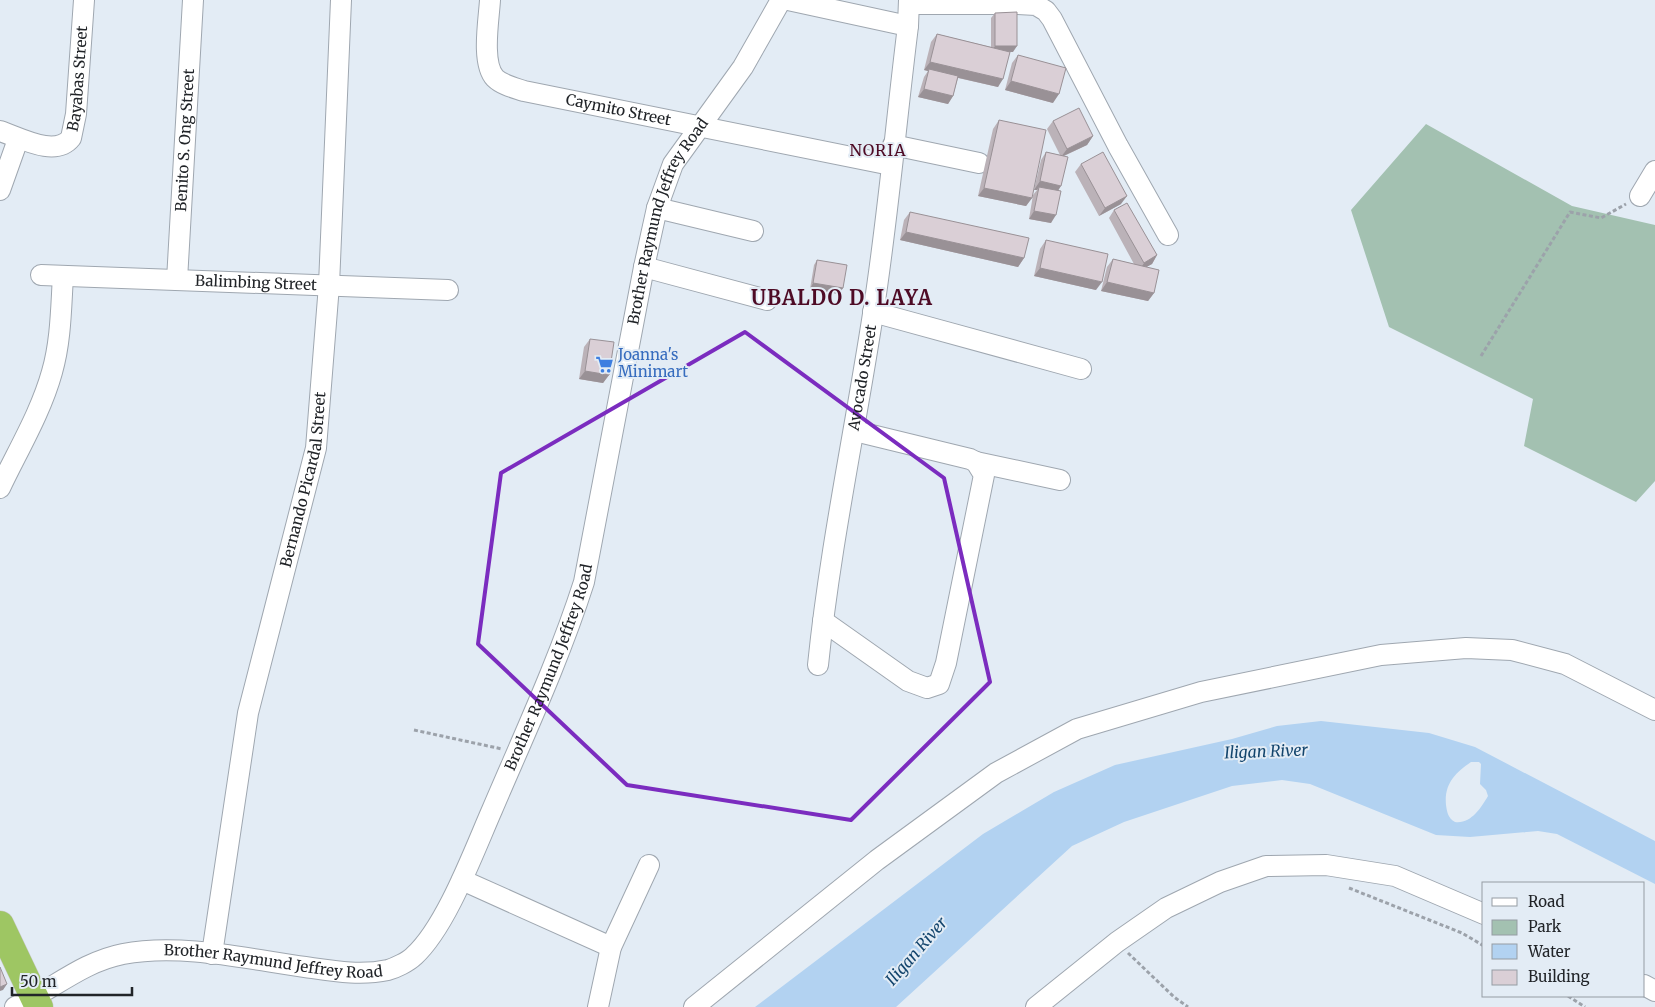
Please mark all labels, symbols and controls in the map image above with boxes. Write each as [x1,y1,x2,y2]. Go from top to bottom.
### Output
street label: Bayabas Street [63,25,91,133]
street label: Benito S. Ong Street [171,68,198,212]
street label: Caymito Street [564,90,673,129]
street label: Brother Raymund Jeffrey Road [623,114,712,326]
district label: NORIA [850,140,906,160]
street label: Balimbing Street [195,271,317,294]
district label: UBALDO D. LAYA [751,285,933,310]
street label: Avocado Street [843,323,880,433]
place label: Joanna's Minimart [617,345,688,381]
supermarket icon: Joanna's Minimart [594,354,614,374]
street label: Bernando Picardal Street [276,391,329,569]
street label: Brother Raymund Jeffrey Road [500,562,596,773]
water label: Iligan River [1224,740,1309,762]
legend [1482,882,1645,997]
text: Road [1528,892,1564,911]
water label: Iligan River [881,913,951,989]
text: Park [1528,917,1562,936]
street label: Brother Raymund Jeffrey Road [164,940,384,982]
text: Water [1527,942,1571,961]
scale bar [12,964,132,996]
text: Building [1528,967,1590,986]
text: 50 m [20,972,57,991]

